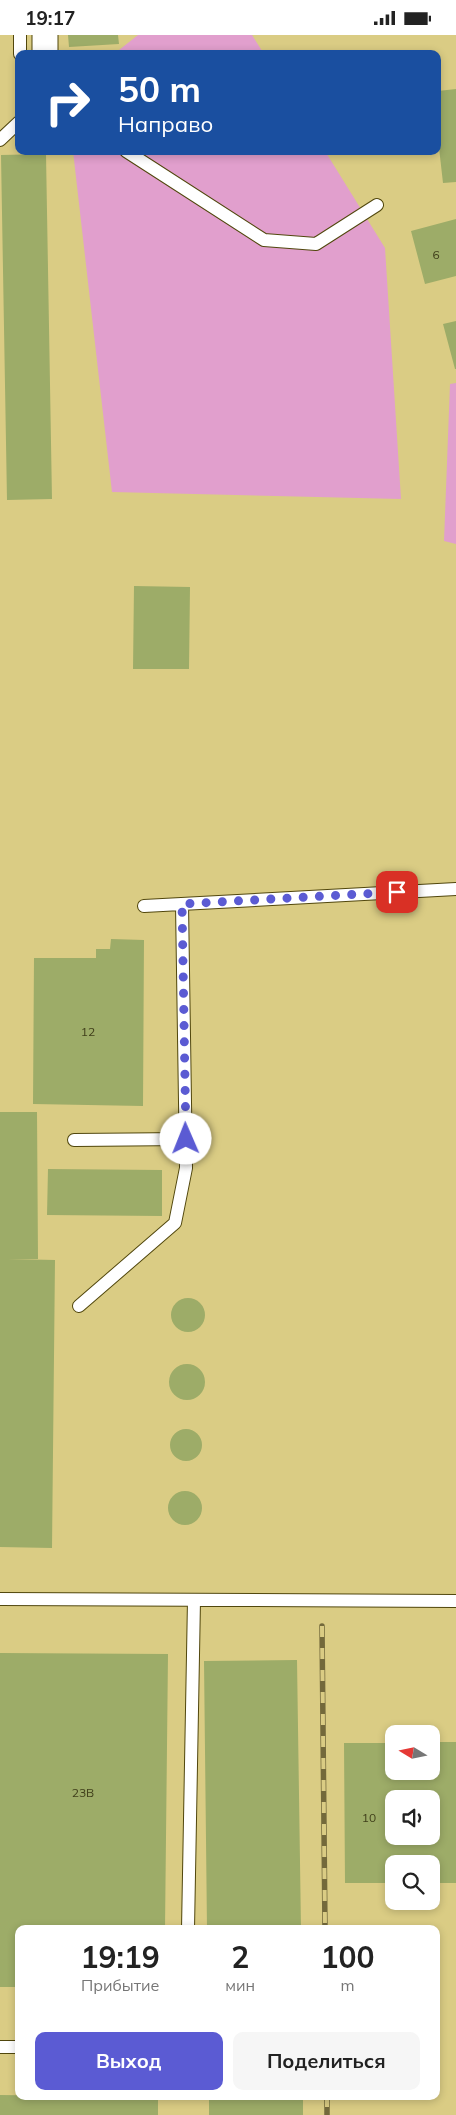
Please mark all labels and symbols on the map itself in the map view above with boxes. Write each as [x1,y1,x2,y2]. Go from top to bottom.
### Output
house number: 6 [432,247,440,262]
pin [376,871,418,913]
house number: 12 [81,1024,95,1039]
position arrow [159,1112,211,1164]
north arrow [385,1725,440,1780]
house number: 23В [72,1785,94,1800]
house number: 10 [362,1810,376,1825]

